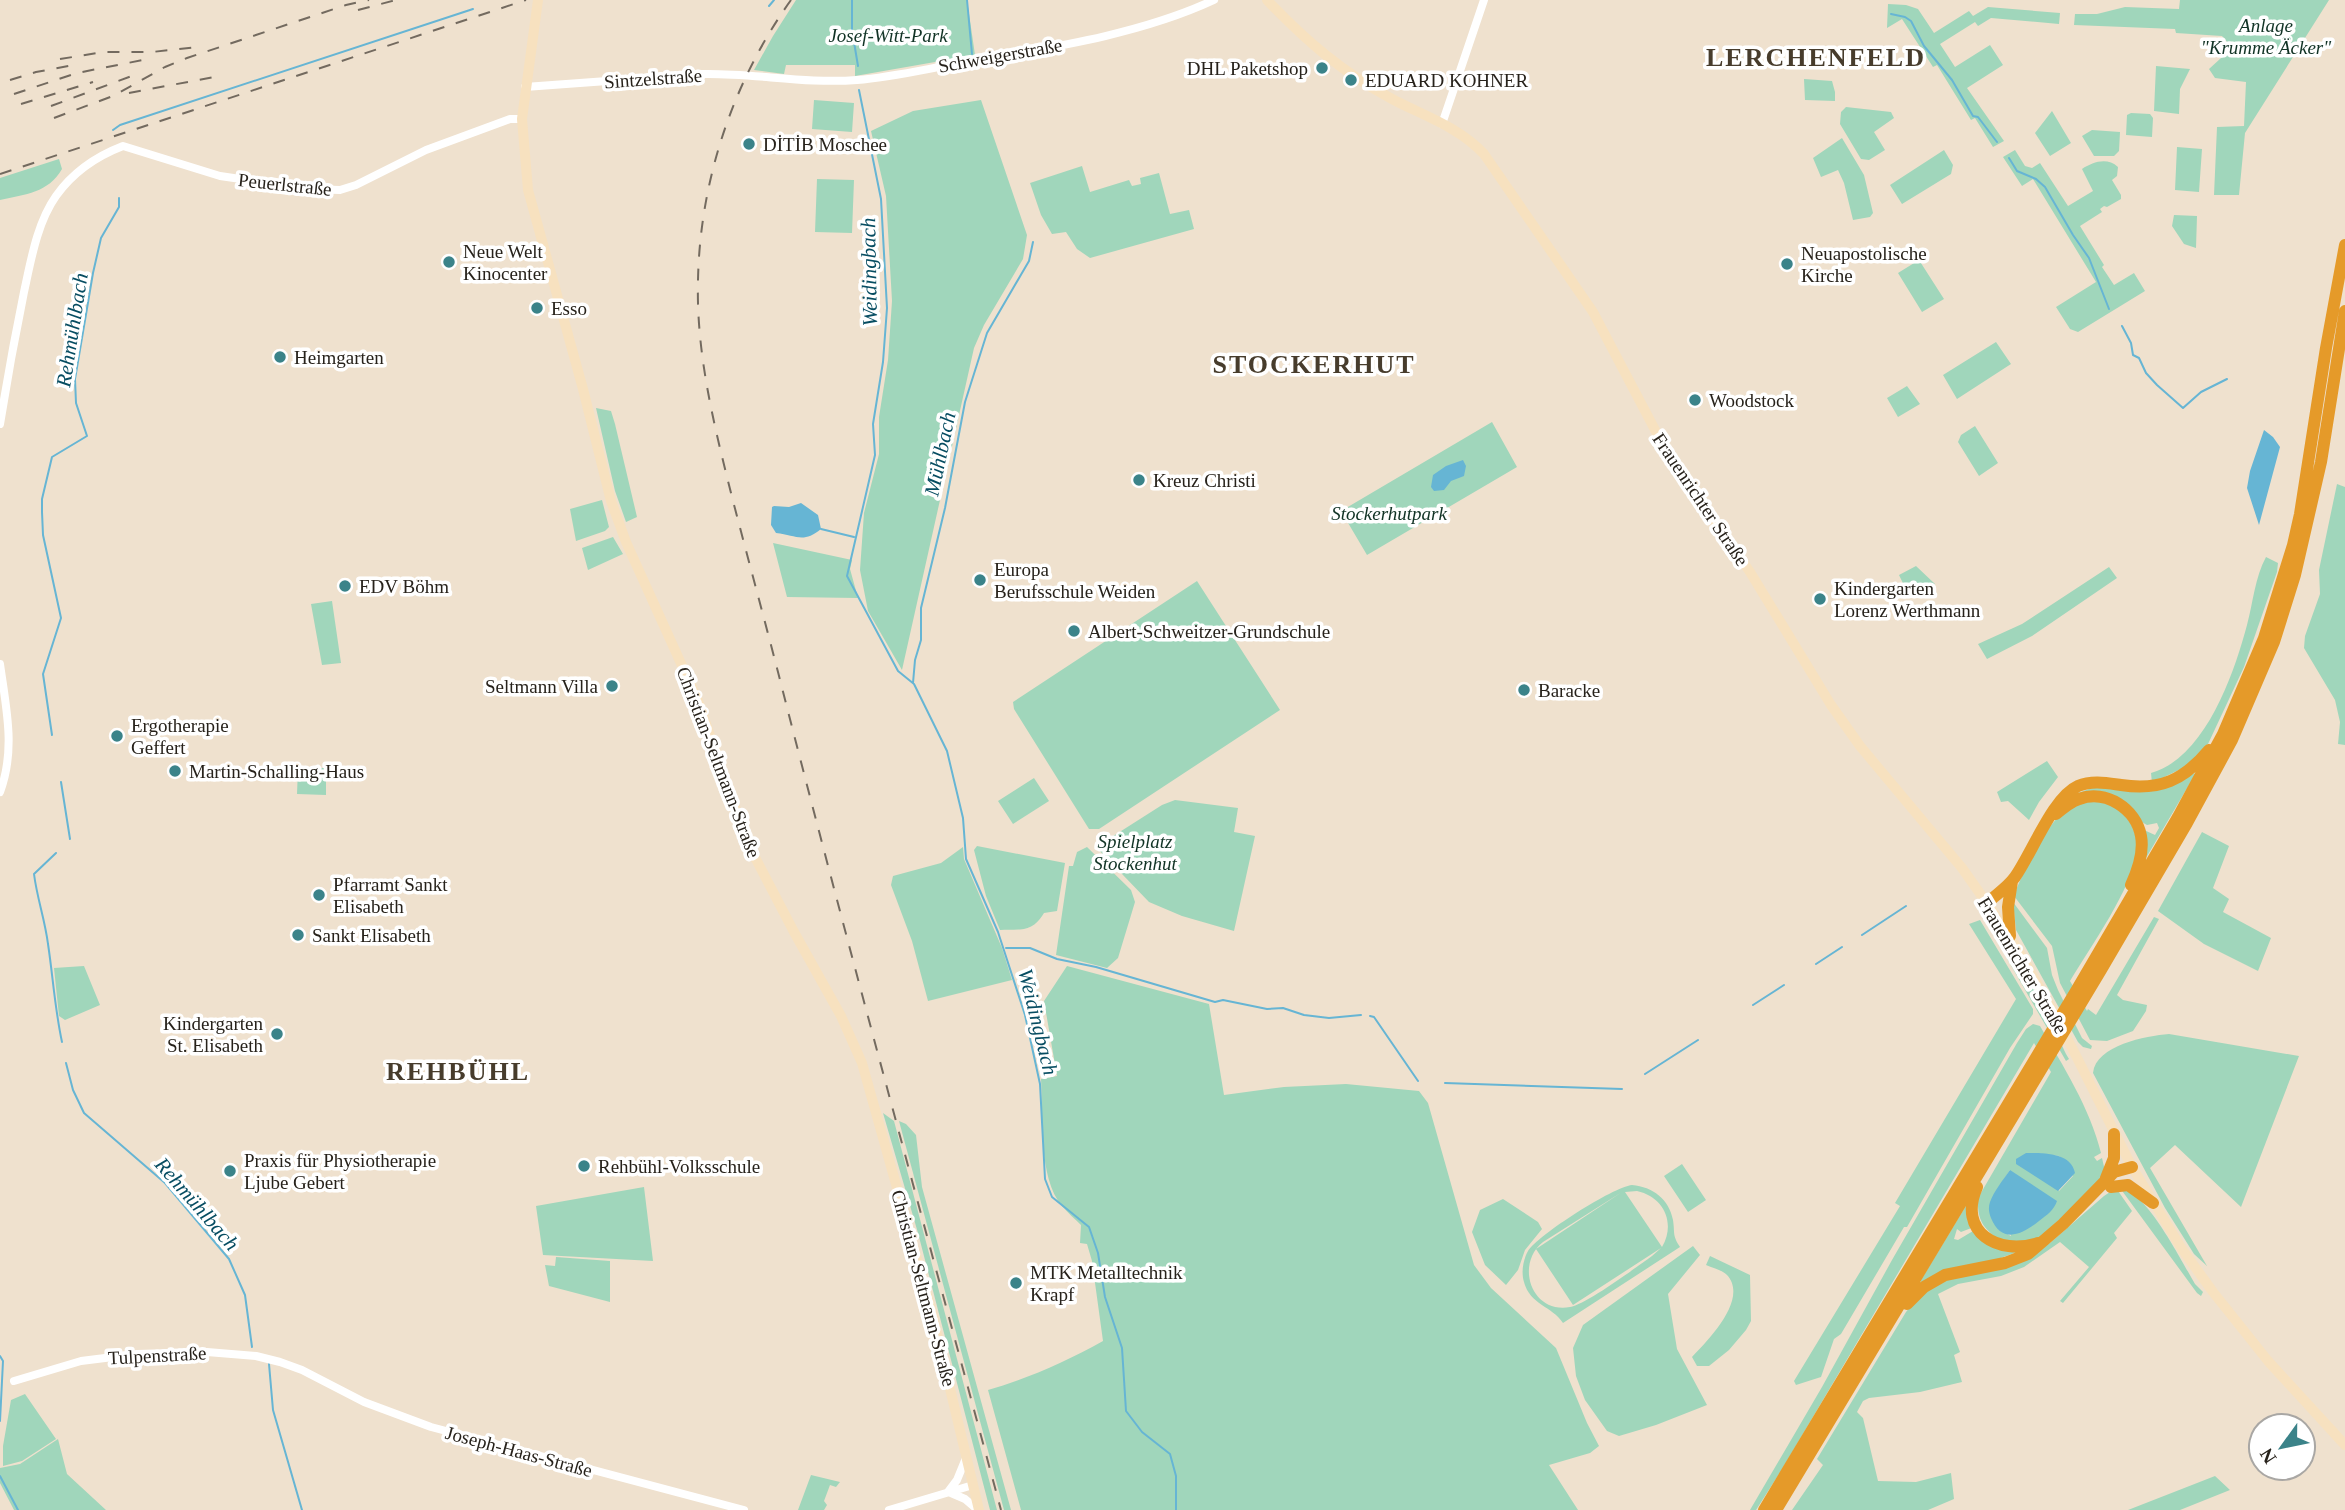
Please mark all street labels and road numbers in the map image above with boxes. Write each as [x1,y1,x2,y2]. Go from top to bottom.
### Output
street label: Schweigerstraße [936,34,1064,77]
street label: Sintzelstraße [603,65,703,92]
street label: Peuerlstraße [237,169,333,200]
street label: Frauenrichter Straße [1648,429,1753,570]
street label: Christian-Seltmann-Straße [672,664,765,861]
street label: Frauenrichter Straße [1973,893,2072,1037]
street label: Christian-Seltmann-Straße [887,1188,960,1389]
street label: Tulpenstraße [107,1342,207,1369]
street label: Joseph-Haas-Straße [443,1422,594,1481]

